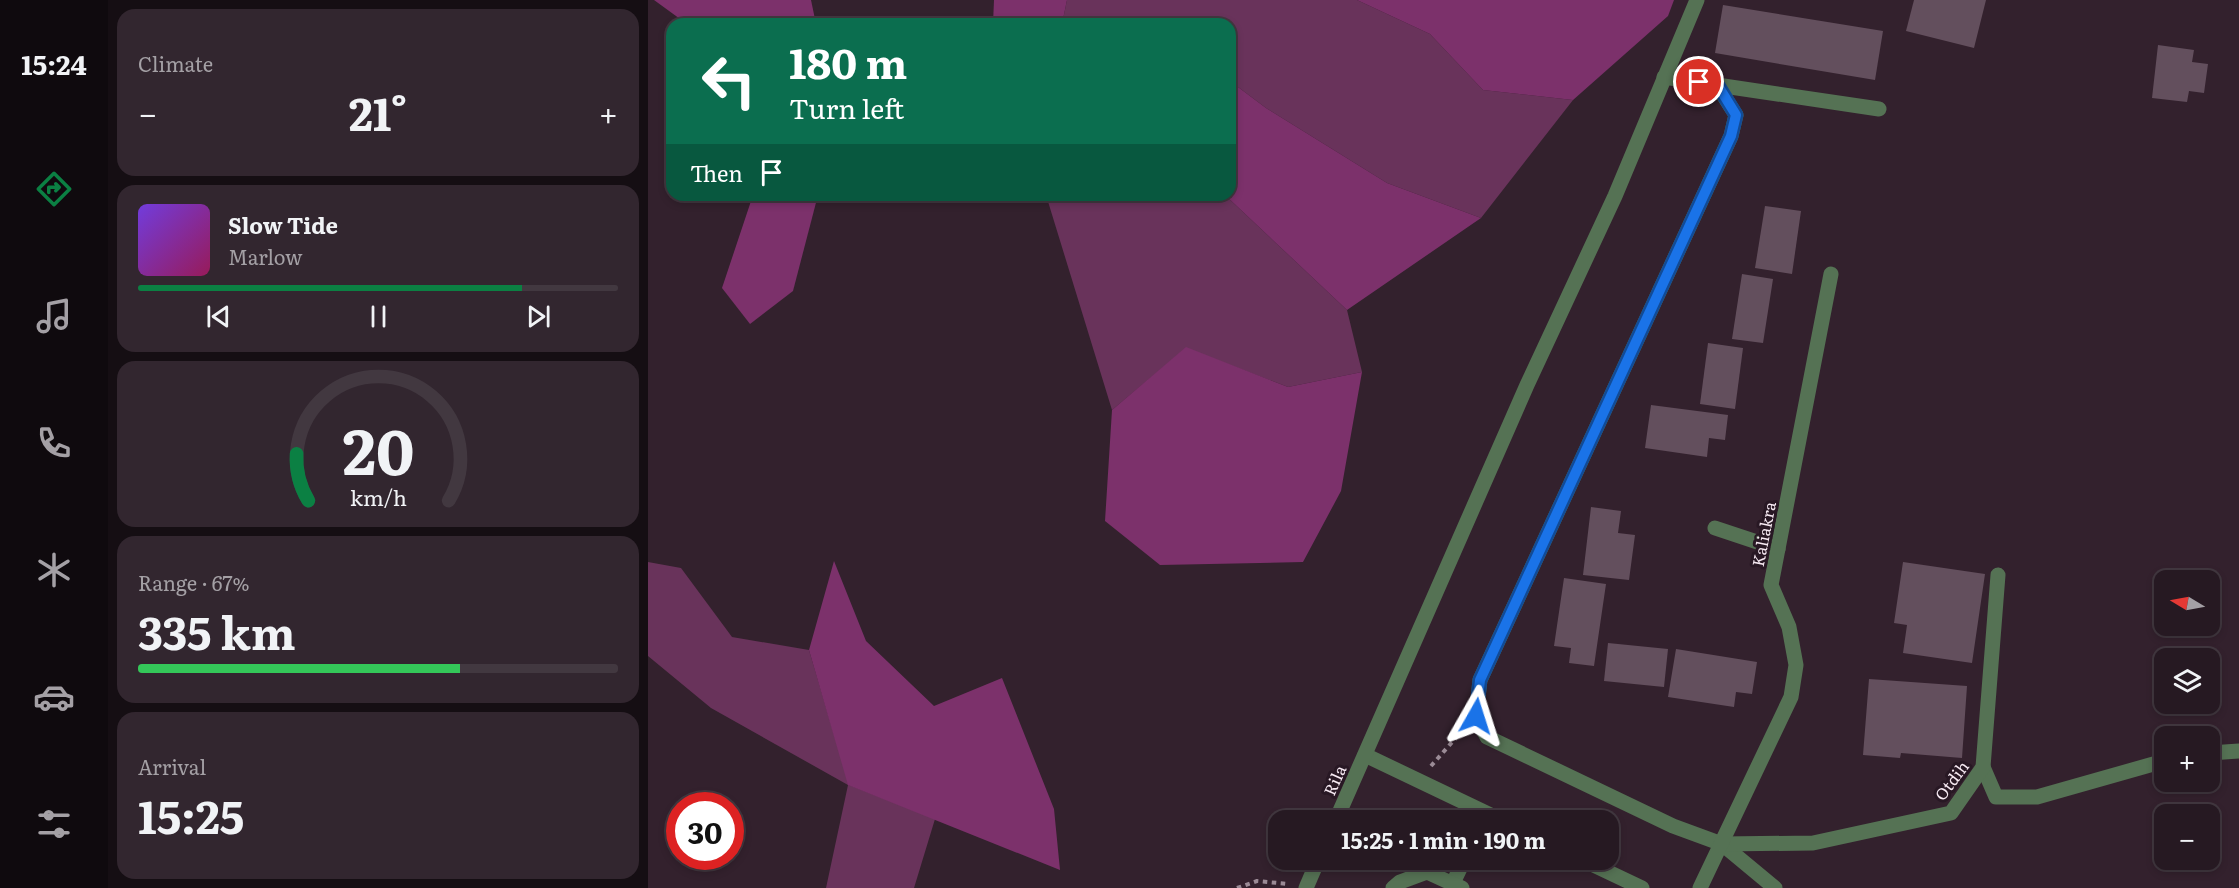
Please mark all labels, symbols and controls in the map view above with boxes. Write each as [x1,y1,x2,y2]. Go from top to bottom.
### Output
text: 180 m [789,30,907,92]
icon: left [690,42,768,120]
text: 15:24 [21,43,87,83]
text: Climate [138,48,213,78]
pin [1673,56,1724,107]
icon: arrive [1682,65,1715,98]
text: 21° [349,78,407,145]
text: − [138,87,157,136]
text: + [599,87,618,136]
text: Turn left [789,87,904,127]
text: Then [690,156,743,189]
icon: arrive [755,156,788,189]
icon: directions [33,168,75,210]
text: Slow Tide [228,208,338,241]
text: Marlow [228,241,303,271]
icon: music [33,295,75,337]
icon: previous [202,300,235,333]
icon: pause [362,300,395,333]
icon: next [522,300,555,333]
text: 20 [342,402,414,494]
icon: phone [33,422,75,464]
text: km/h [349,481,407,513]
street label: Kaliakra [1745,499,1781,568]
icon: climate [33,549,75,591]
text: Range · 67% [138,567,249,597]
north arrow [2154,570,2220,636]
map controls [2154,570,2220,870]
text: 335 km [138,597,296,664]
button: layers [2154,648,2220,714]
icon: car [33,676,75,718]
position arrow [1444,684,1508,748]
button: + [2154,726,2220,792]
text: Arrival [138,751,206,781]
street label: Otdih [1928,755,1974,805]
street label: Rila [1317,761,1351,799]
text: 15:25 [138,781,244,848]
speed limit sign: 30 [666,792,744,870]
icon: filters [33,803,75,845]
button: − [2154,804,2220,870]
text: 15:25 · 1 min · 190 m [1341,823,1546,856]

